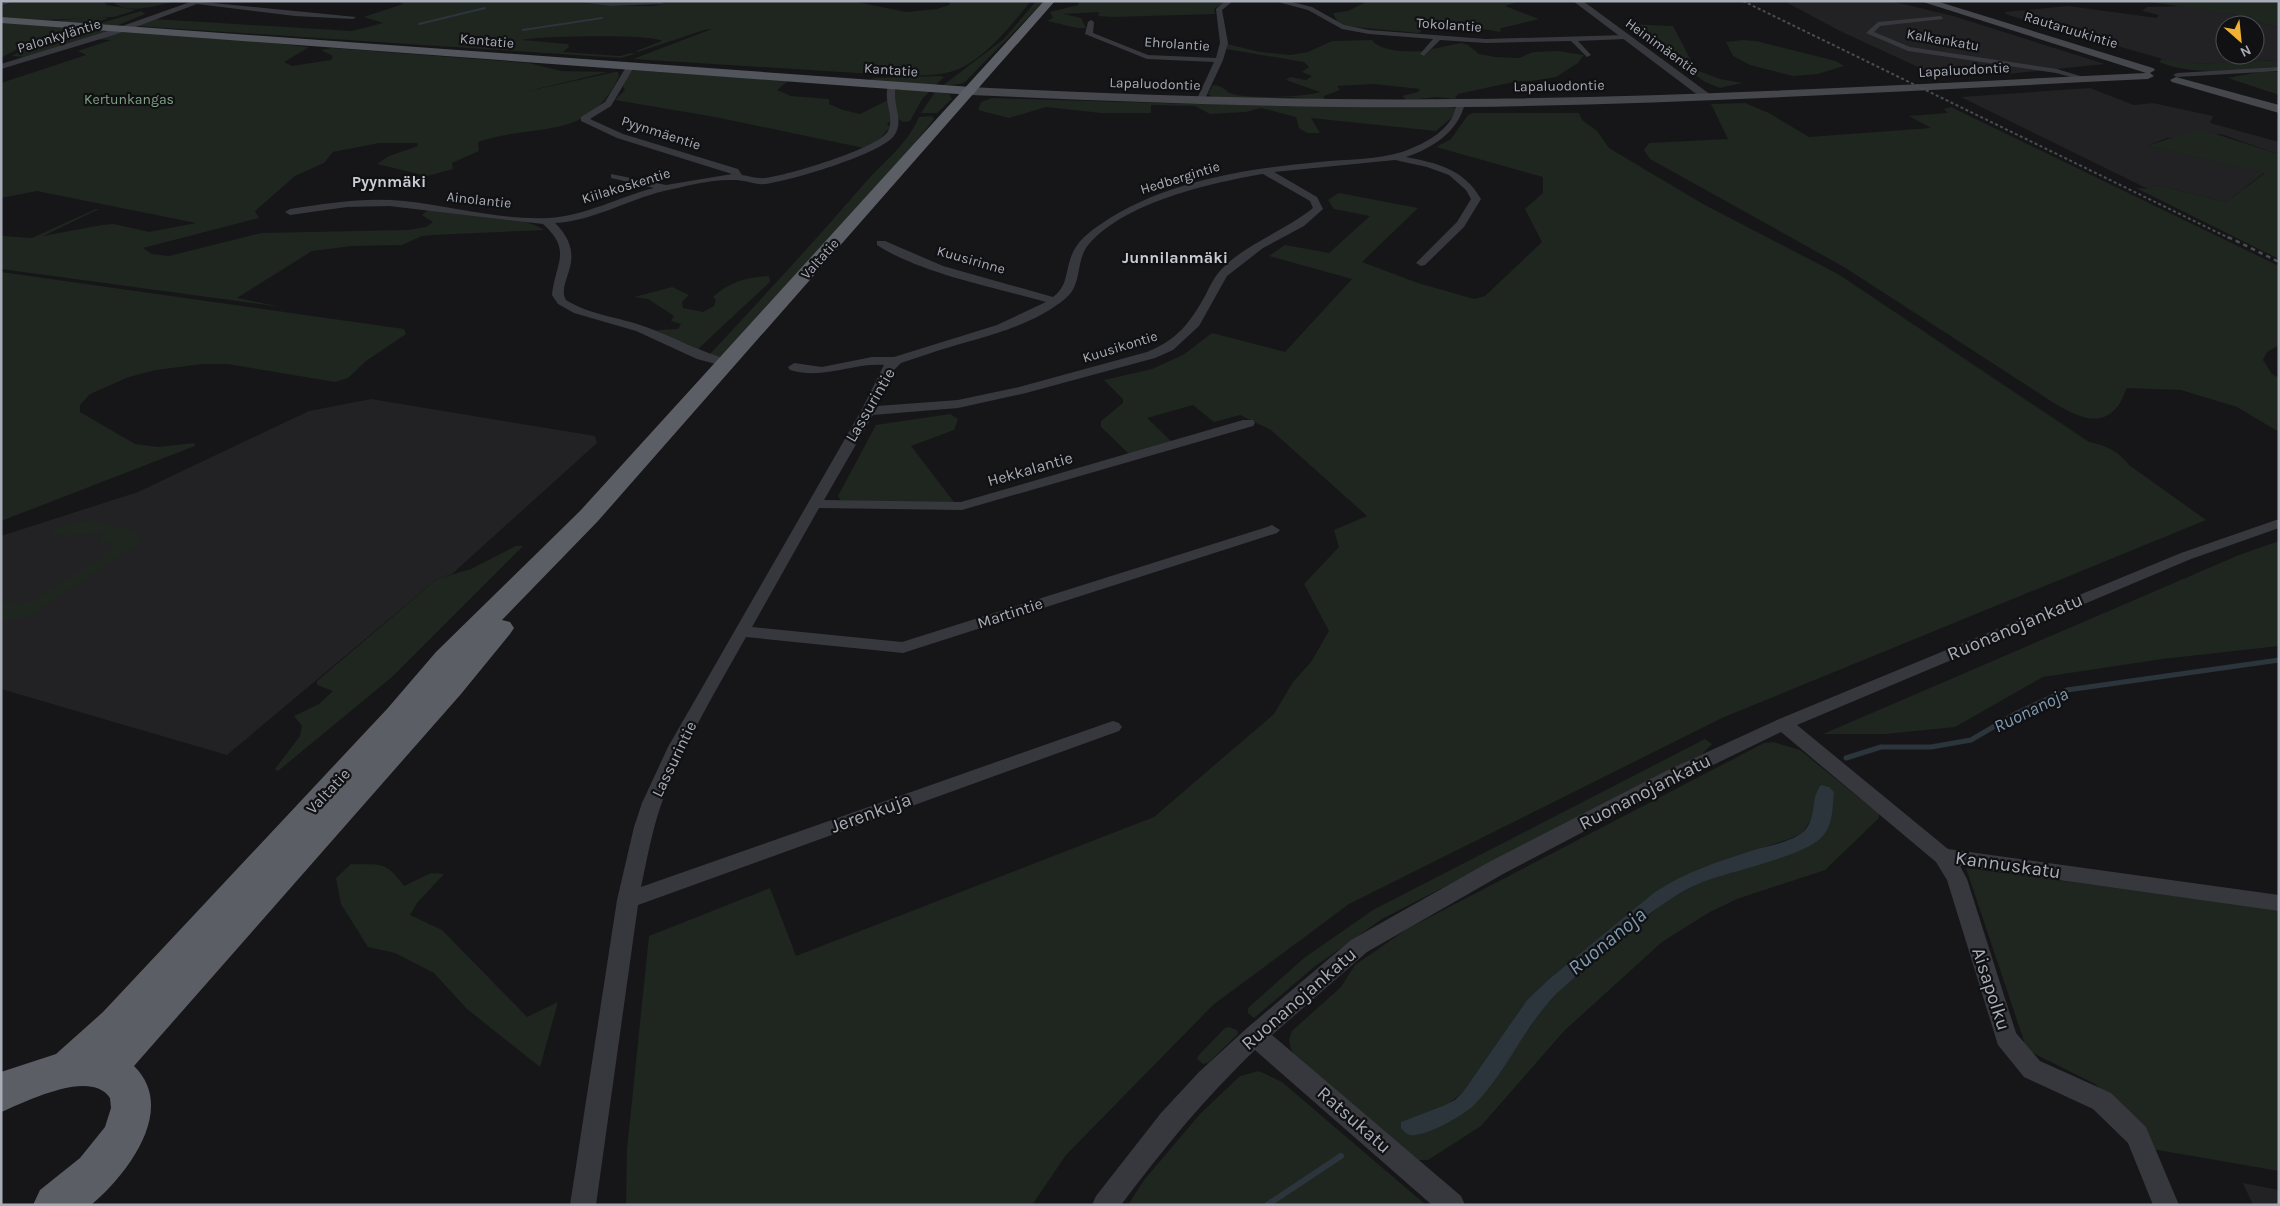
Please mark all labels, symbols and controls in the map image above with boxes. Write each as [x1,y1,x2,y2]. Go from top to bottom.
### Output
street label: Rautaruukintie [2022,8,2120,52]
street label: Tokolantie [1416,14,1482,36]
street label: Palonkyläntie [15,15,103,57]
street label: Heinimäentie [1622,15,1702,79]
north arrow [2215,15,2265,65]
street label: Kalkankatu [1905,25,1981,55]
street label: Kantatie [459,30,515,52]
street label: Ehrolantie [1144,33,1210,55]
text: N [2237,41,2254,61]
street label: Lapaluodontie [1918,59,2010,81]
street label: Kantatie [863,60,919,80]
street label: Lapaluodontie [1109,74,1201,94]
street label: Lapaluodontie [1513,77,1605,95]
park label: Kertunkangas [84,91,174,108]
street label: Pyynmäentie [619,112,703,154]
street label: Hedbergintie [1138,158,1222,198]
street label: Kiilakoskentie [580,164,672,208]
district label: Pyynmäki [352,172,426,191]
street label: Ainolantie [446,188,512,212]
street label: Valtatie [797,235,843,283]
street label: Kuusirinne [935,242,1007,278]
district label: Junnilanmäki [1122,248,1228,267]
street label: Kuusikontie [1080,328,1160,366]
street label: Lassurintie [841,365,899,445]
street label: Hekkalantie [985,448,1075,490]
street label: Ruonanojankatu [1944,589,2086,665]
street label: Martintie [975,594,1045,632]
water label: Ruonanoja [1990,683,2072,737]
street label: Lassurintie [647,718,701,800]
street label: Ruonanojankatu [1575,749,1715,835]
street label: Valtatie [302,764,354,818]
street label: Jerenkuja [828,788,914,838]
street label: Kannuskatu [1954,847,2062,883]
water label: Ruonanoja [1563,902,1651,980]
street label: Ruonanojankatu [1237,943,1361,1055]
street label: Aisapolku [1967,945,2015,1033]
street label: Ratsukatu [1313,1082,1395,1158]

